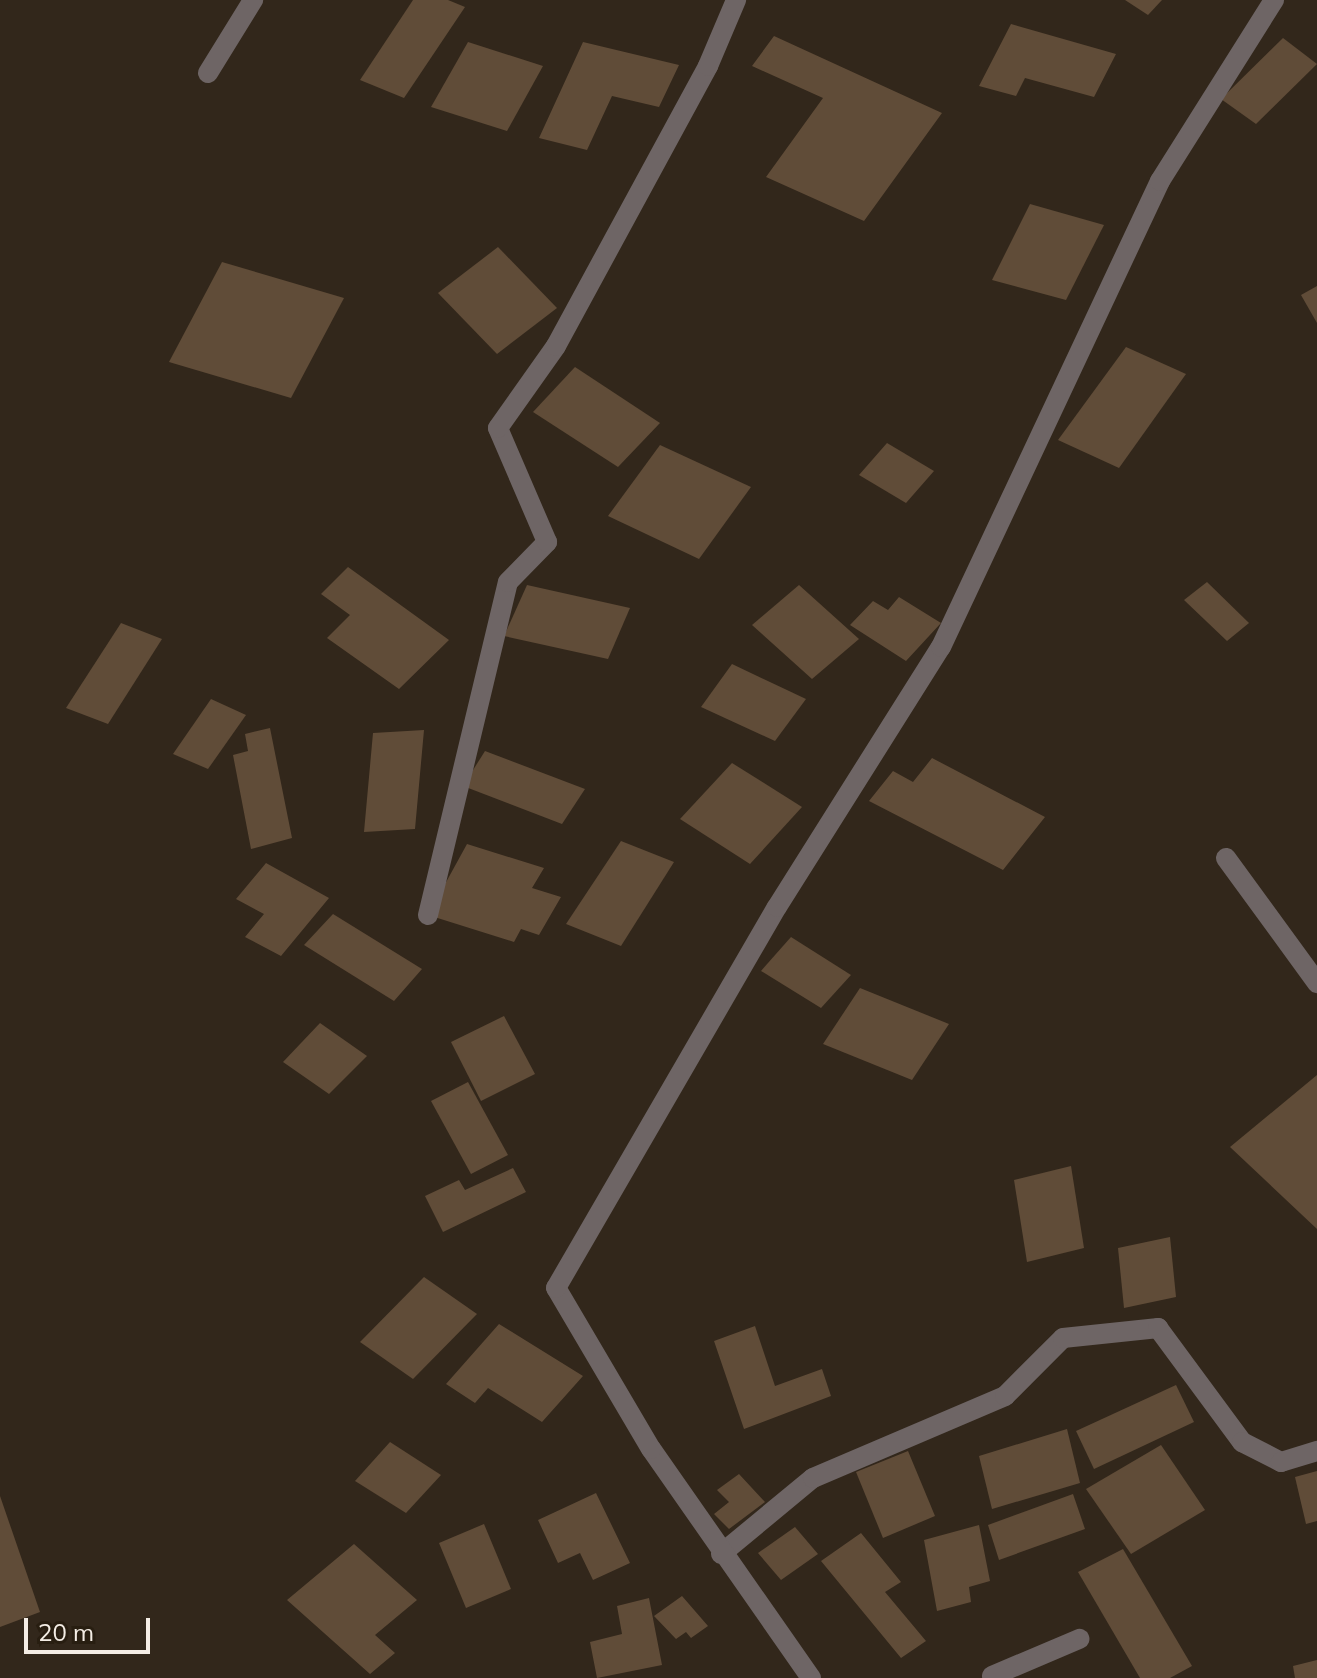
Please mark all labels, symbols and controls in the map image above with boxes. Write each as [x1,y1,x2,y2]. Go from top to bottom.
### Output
scale bar [28,1602,154,1652]
text: 20 m [38,1617,94,1647]

